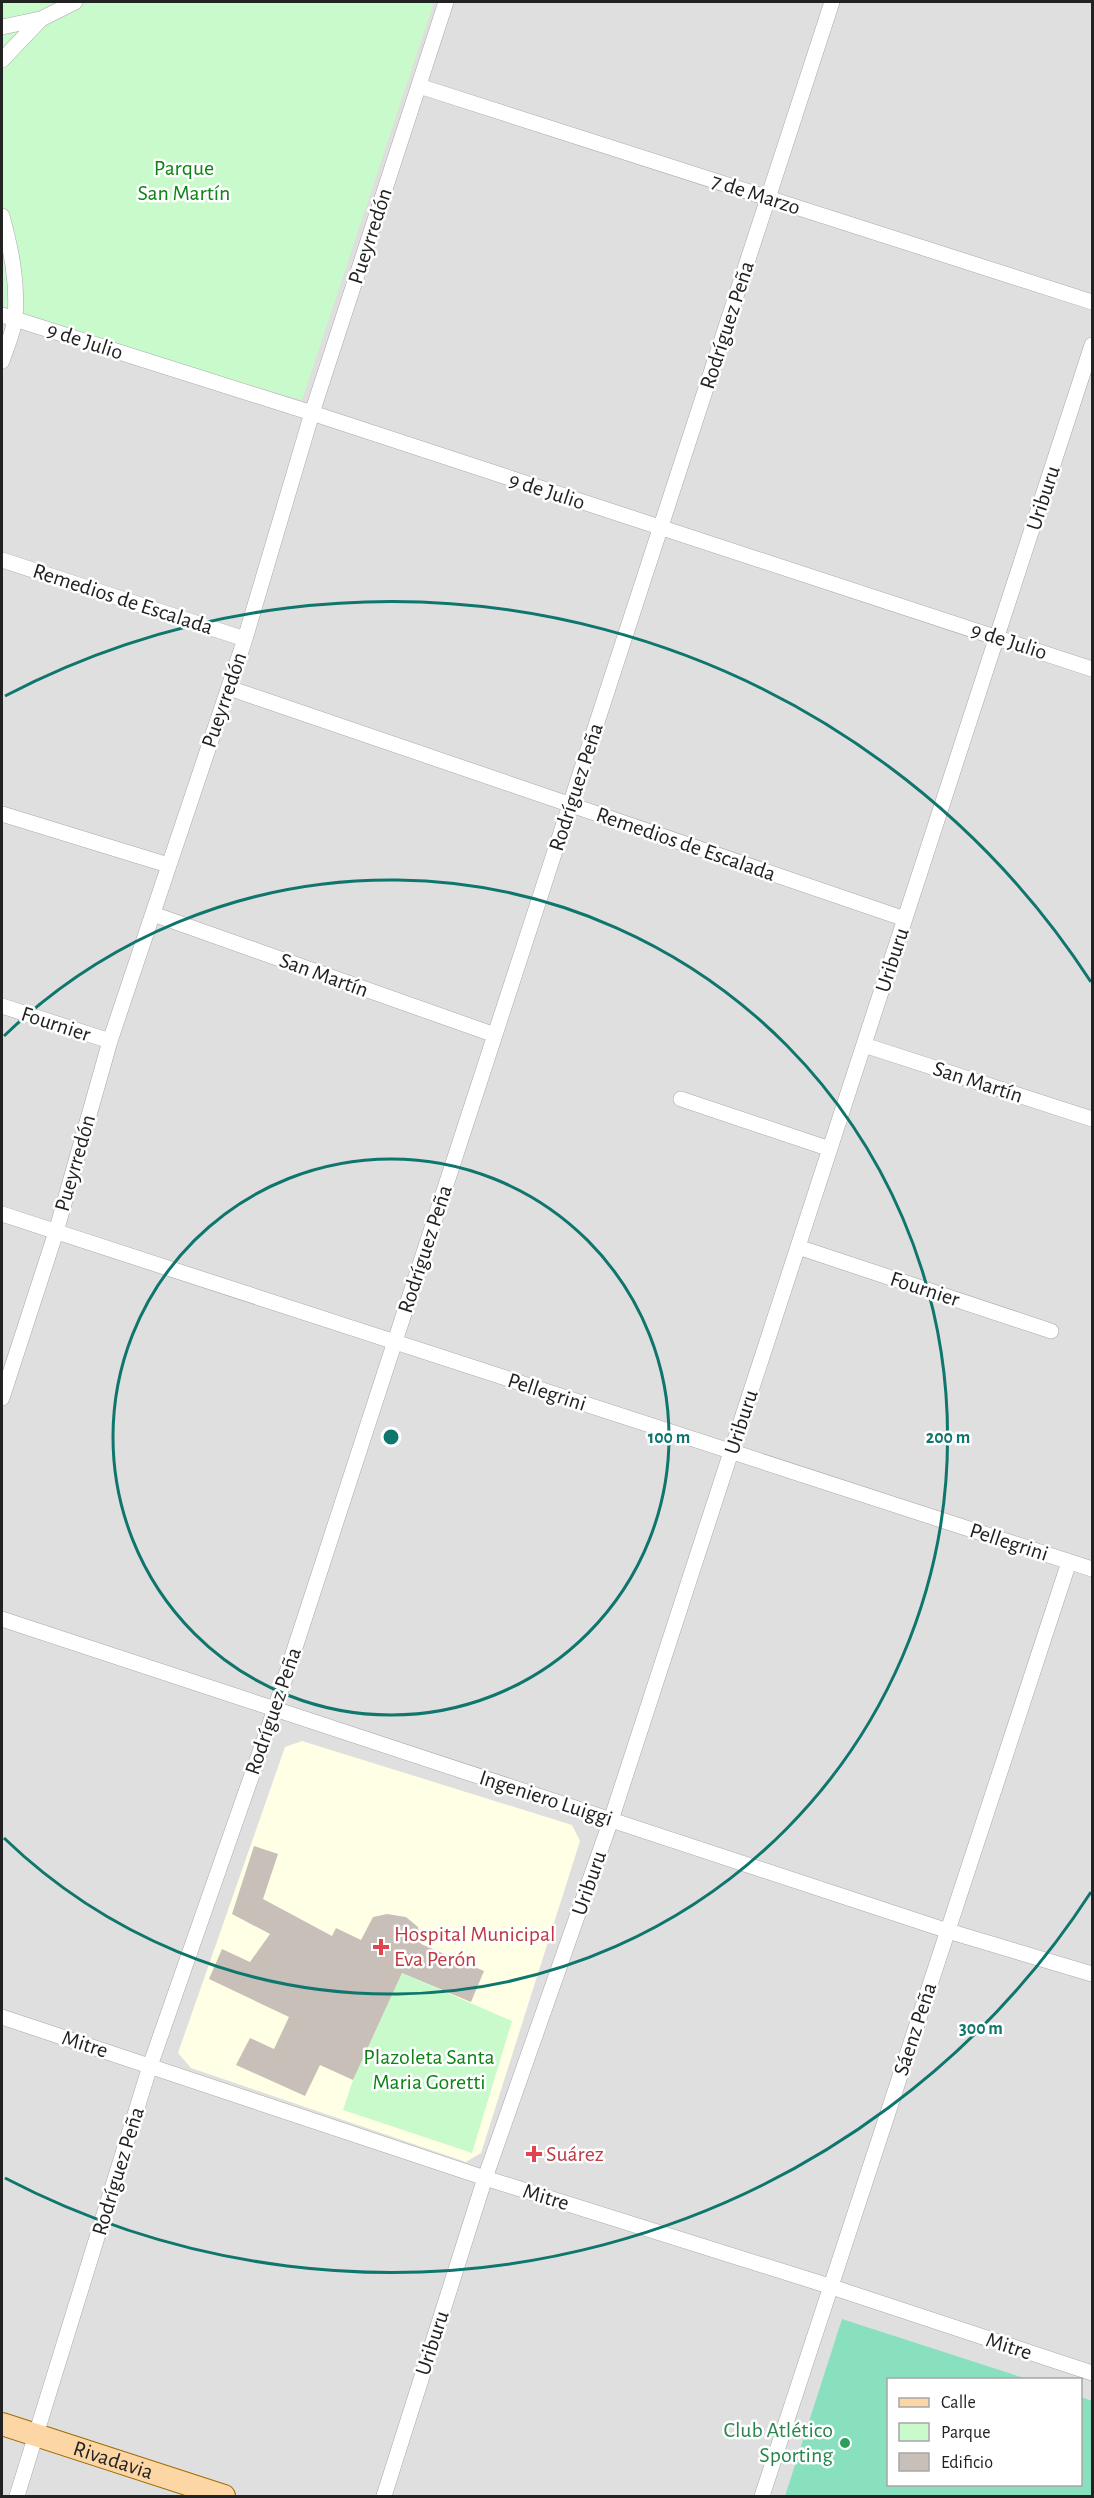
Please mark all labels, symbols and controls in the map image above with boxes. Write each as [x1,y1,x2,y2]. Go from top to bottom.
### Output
park label: Parque San Martín [138,157,230,204]
street label: 7 de Marzo [709,169,803,219]
street label: Pueyrredón [344,185,396,287]
street label: Rodríguez Peña [696,258,758,392]
street label: 9 de Julio [44,318,126,364]
street label: Uriburu [1022,463,1064,533]
street label: 9 de Julio [506,468,588,514]
street label: Remedios de Escalada [30,559,216,639]
street label: 9 de Julio [968,618,1050,664]
street label: Pueyrredón [197,649,251,751]
street label: Rodríguez Peña [545,720,607,854]
street label: Remedios de Escalada [594,803,778,885]
street label: Uriburu [871,925,913,995]
street label: San Martín [277,949,371,1001]
street label: Fournier [19,1002,93,1046]
street label: San Martín [930,1057,1026,1107]
street label: Pueyrredón [51,1112,99,1214]
street label: Rodríguez Peña [394,1182,456,1316]
street label: Fournier [888,1267,962,1311]
street label: Pellegrini [505,1369,589,1415]
street label: Uriburu [720,1387,762,1457]
centre of rings [381,1427,401,1447]
text: 100 m [648,1429,690,1447]
text: 200 m [926,1429,970,1447]
street label: Pellegrini [967,1519,1051,1565]
street label: Rodríguez Peña [241,1645,305,1777]
street label: Ingeniero Luiggi [477,1766,615,1830]
street label: Uriburu [568,1848,610,1918]
place label: Hospital Municipal Eva Perón [394,1923,556,1970]
marker: Hospital Municipal Eva Perón [372,1938,390,1956]
street label: Sáenz Peña [890,1980,940,2078]
text: 300 m [959,2020,1003,2038]
street label: Mitre [59,2026,111,2062]
park label: Plazoleta Santa Maria Goretti [363,2046,495,2093]
street label: Rodríguez Peña [88,2104,148,2238]
place label: Suárez [546,2143,604,2165]
marker: Suárez [527,2147,541,2161]
street label: Mitre [520,2180,572,2214]
street label: Uriburu [411,2308,453,2378]
street label: Mitre [983,2328,1035,2364]
legend [887,2378,1082,2486]
text: Calle [941,2394,976,2412]
place label: Club Atlético Sporting [723,2419,833,2466]
text: Parque [941,2424,990,2442]
marker: Club Atlético Sporting [838,2436,852,2450]
street label: Rivadavia [71,2437,156,2483]
text: Edificio [941,2454,993,2472]

